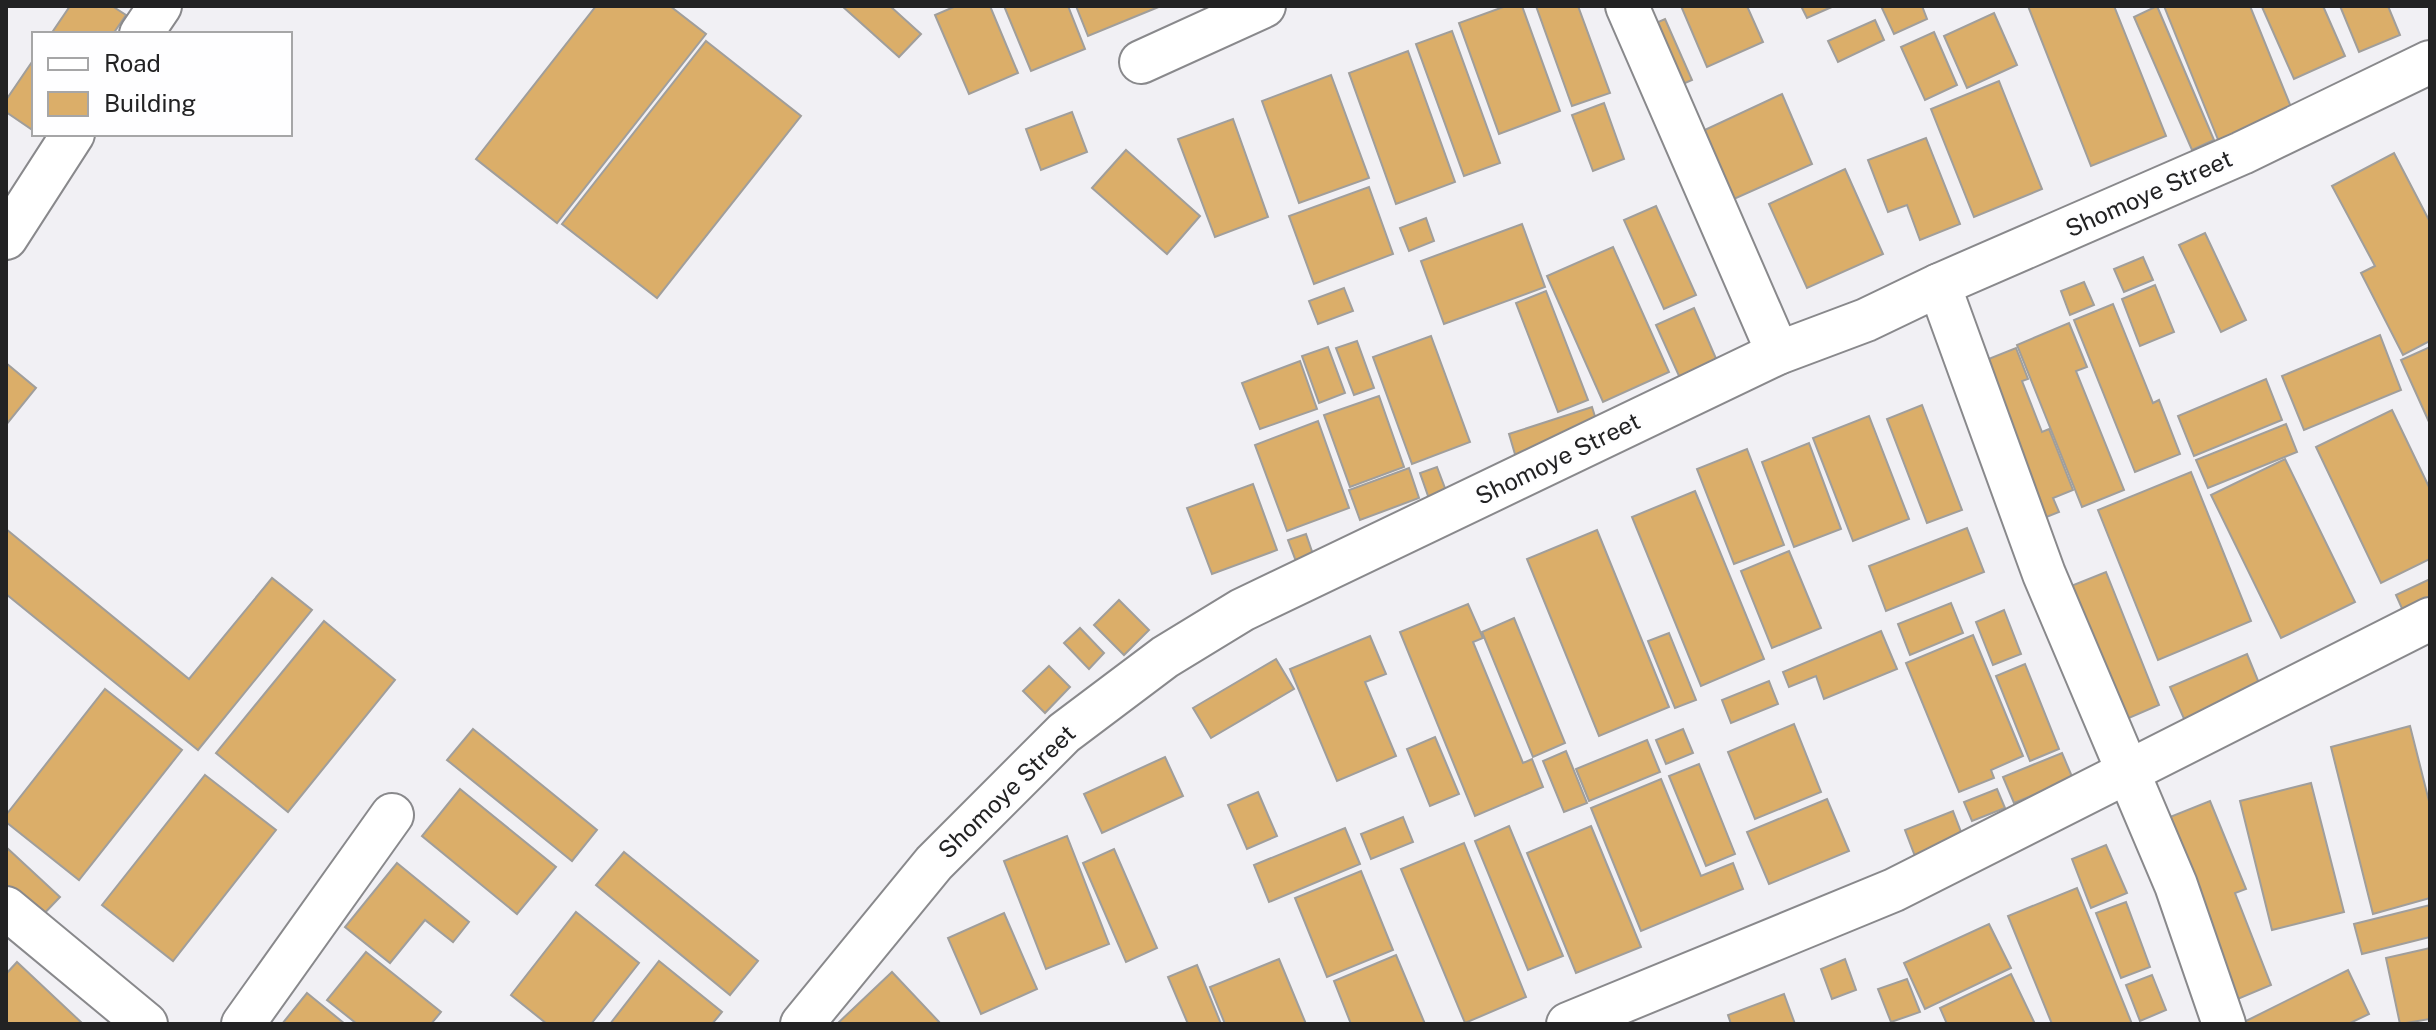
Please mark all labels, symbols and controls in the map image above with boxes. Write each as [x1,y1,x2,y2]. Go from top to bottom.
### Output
legend [32,32,292,136]
text: Road [104,49,161,77]
text: Building [104,89,196,117]
street label: Shomoye Street [2061,144,2236,242]
street label: Shomoye Street [1471,406,1644,510]
street label: Shomoye Street [932,719,1081,864]

